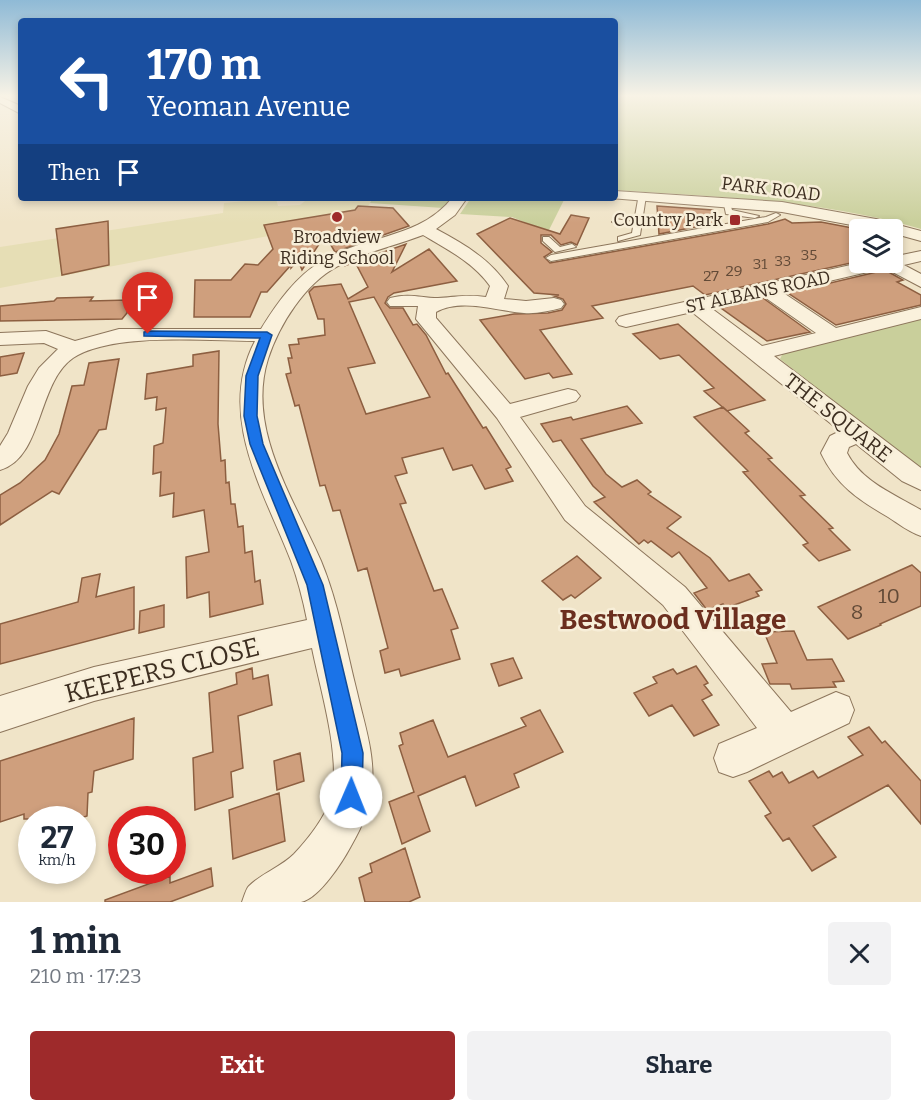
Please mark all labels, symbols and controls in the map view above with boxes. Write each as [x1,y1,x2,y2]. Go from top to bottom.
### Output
text: 170 m [147,40,261,90]
icon: left [48,42,126,120]
text: Yeoman Avenue [147,91,351,123]
icon: arrive [112,156,145,189]
text: Then [48,159,100,186]
street label: PARK ROAD [720,172,822,206]
place label: Country Park [613,209,724,231]
marker: Broadview Riding School [330,210,344,224]
marker: Country Park [728,213,742,227]
map controls [849,219,903,273]
button: layers [849,219,903,273]
place label: Broadview Riding School [280,226,394,269]
house number: 35 [801,246,817,264]
house number: 33 [775,252,791,270]
house number: 31 [753,255,767,273]
house number: 29 [726,262,742,280]
street label: ST ALBANS ROAD [684,266,832,318]
house number: 27 [703,267,719,285]
pin [122,272,173,334]
icon: arrive [131,281,164,314]
street label: THE SQUARE [779,368,897,468]
house number: 10 [878,583,900,609]
house number: 8 [851,599,863,625]
district label: Bestwood Village [560,603,786,636]
street label: KEEPERS CLOSE [62,631,263,710]
position arrow [319,765,383,829]
speed limit sign: 30 [108,806,186,884]
text: 27 [41,820,73,856]
text: km/h [38,851,76,869]
text: 1 min [30,919,121,963]
button: close [828,922,891,985]
text: 210 m · 17:23 [30,964,142,988]
button: Exit [30,1031,455,1100]
button: Share [467,1031,891,1100]

